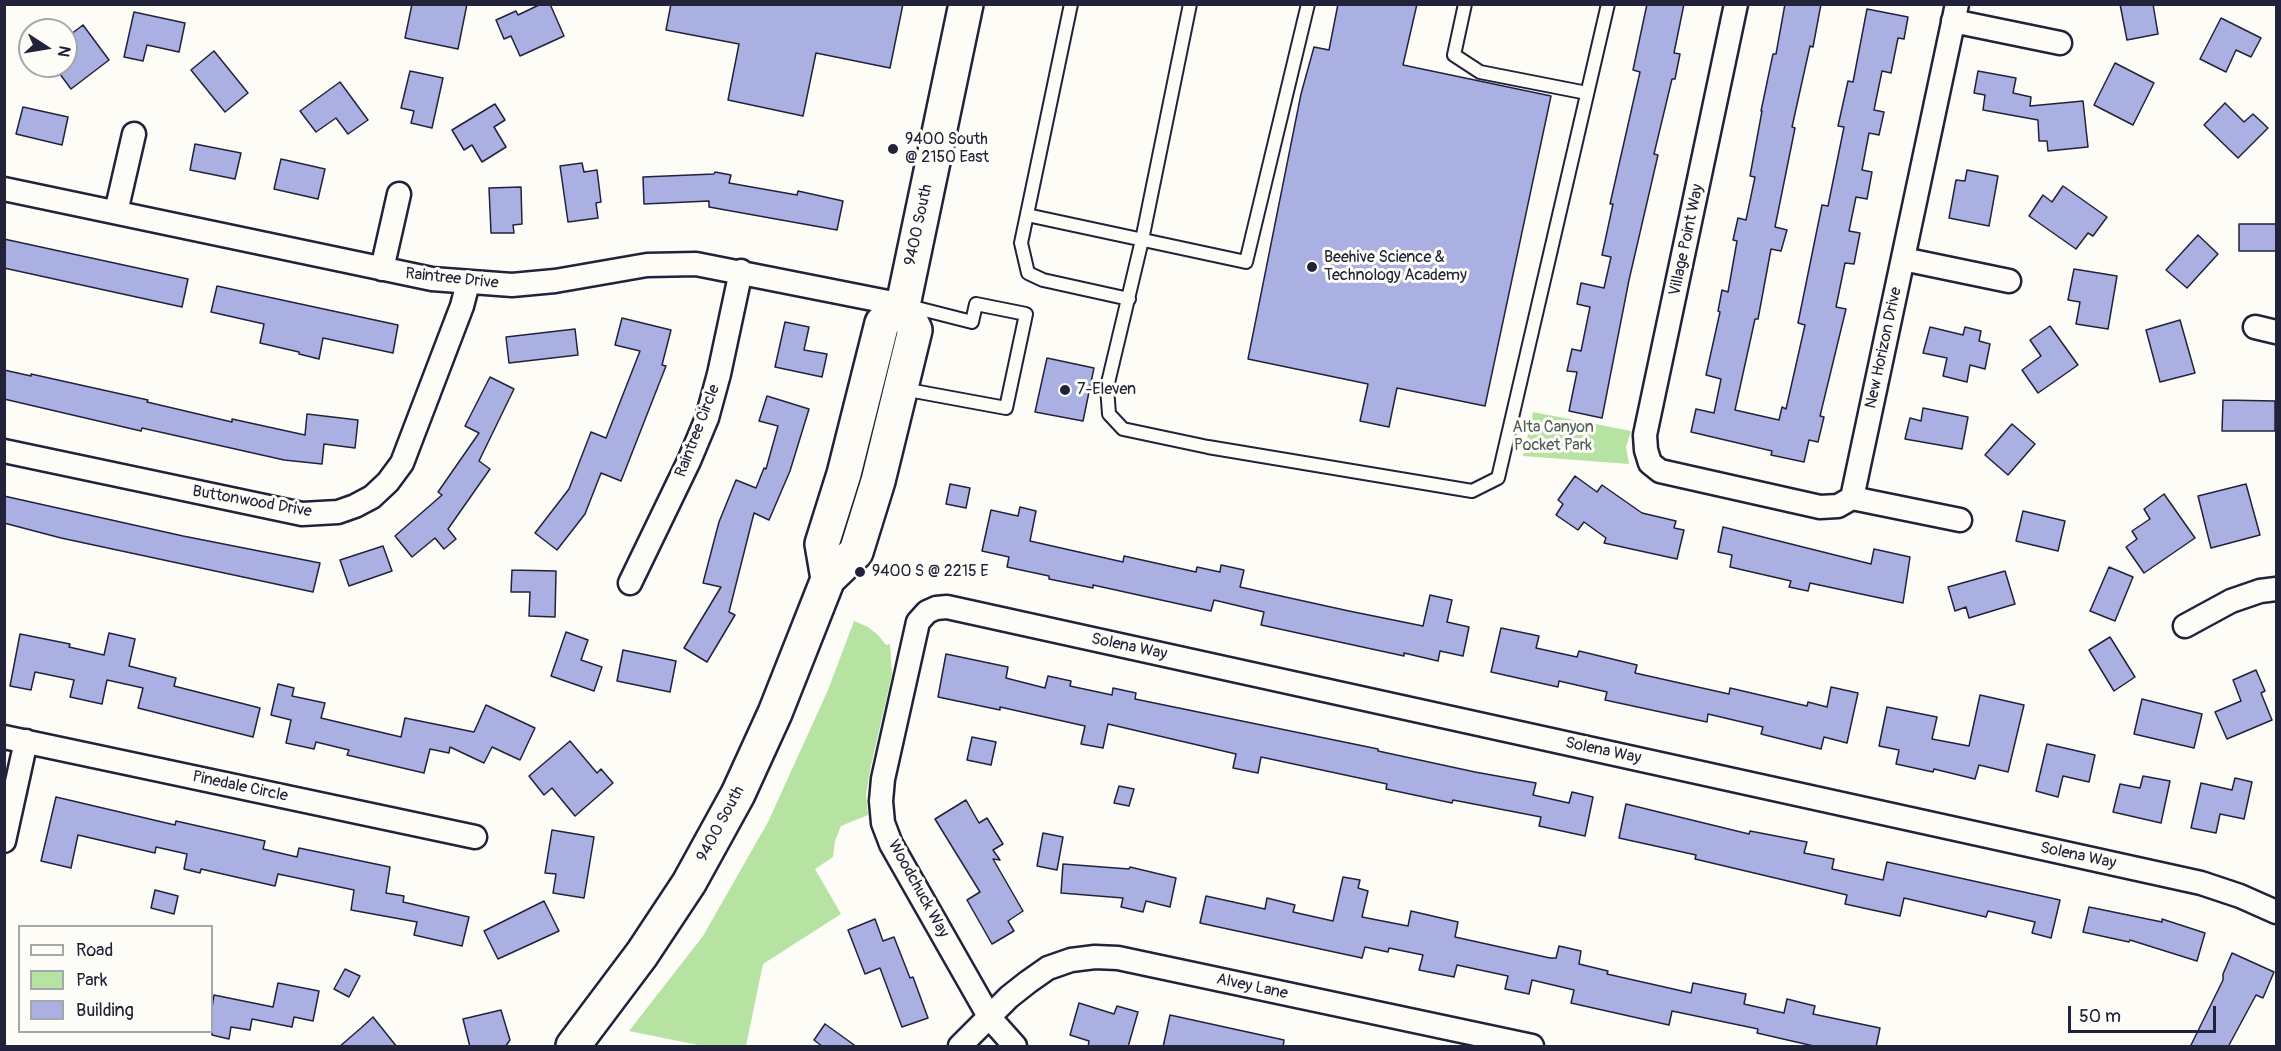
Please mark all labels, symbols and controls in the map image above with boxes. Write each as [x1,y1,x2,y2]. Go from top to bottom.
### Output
north arrow [18,18,78,78]
text: N [53,44,75,59]
place label: 9400 South @ 2150 East [905,130,989,168]
marker: 9400 South @ 2150 East [886,142,900,156]
street label: Village Point Way [1666,182,1708,298]
street label: 9400 South [901,183,937,267]
place label: Beehive Science & Technology Academy [1324,248,1467,286]
marker: Beehive Science & Technology Academy [1305,260,1319,274]
street label: Raintree Drive [404,265,500,293]
street label: New Horizon Drive [1862,285,1906,411]
place label: 7-Eleven [1077,380,1136,400]
street label: Raintree Circle [672,382,724,480]
marker: 7-Eleven [1058,383,1072,397]
park label: Alta Canyon Pocket Park [1512,418,1594,456]
street label: Buttonwood Drive [191,482,313,522]
place label: 9400 S @ 2215 E [872,562,988,582]
marker: 9400 S @ 2215 E [853,565,867,579]
street label: Solena Way [1089,630,1169,664]
street label: Solena Way [1563,734,1643,768]
street label: Pinedale Circle [190,768,290,806]
street label: 9400 South [693,783,749,865]
street label: Woodchuck Way [883,837,953,941]
street label: Solena Way [2038,839,2118,873]
legend [18,925,213,1033]
text: Road [76,939,113,962]
text: Park [76,969,108,992]
street label: Alvey Lane [1215,970,1289,1004]
scale bar [2071,994,2220,1032]
text: Building [76,999,134,1022]
text: 50 m [2079,1005,2121,1028]

